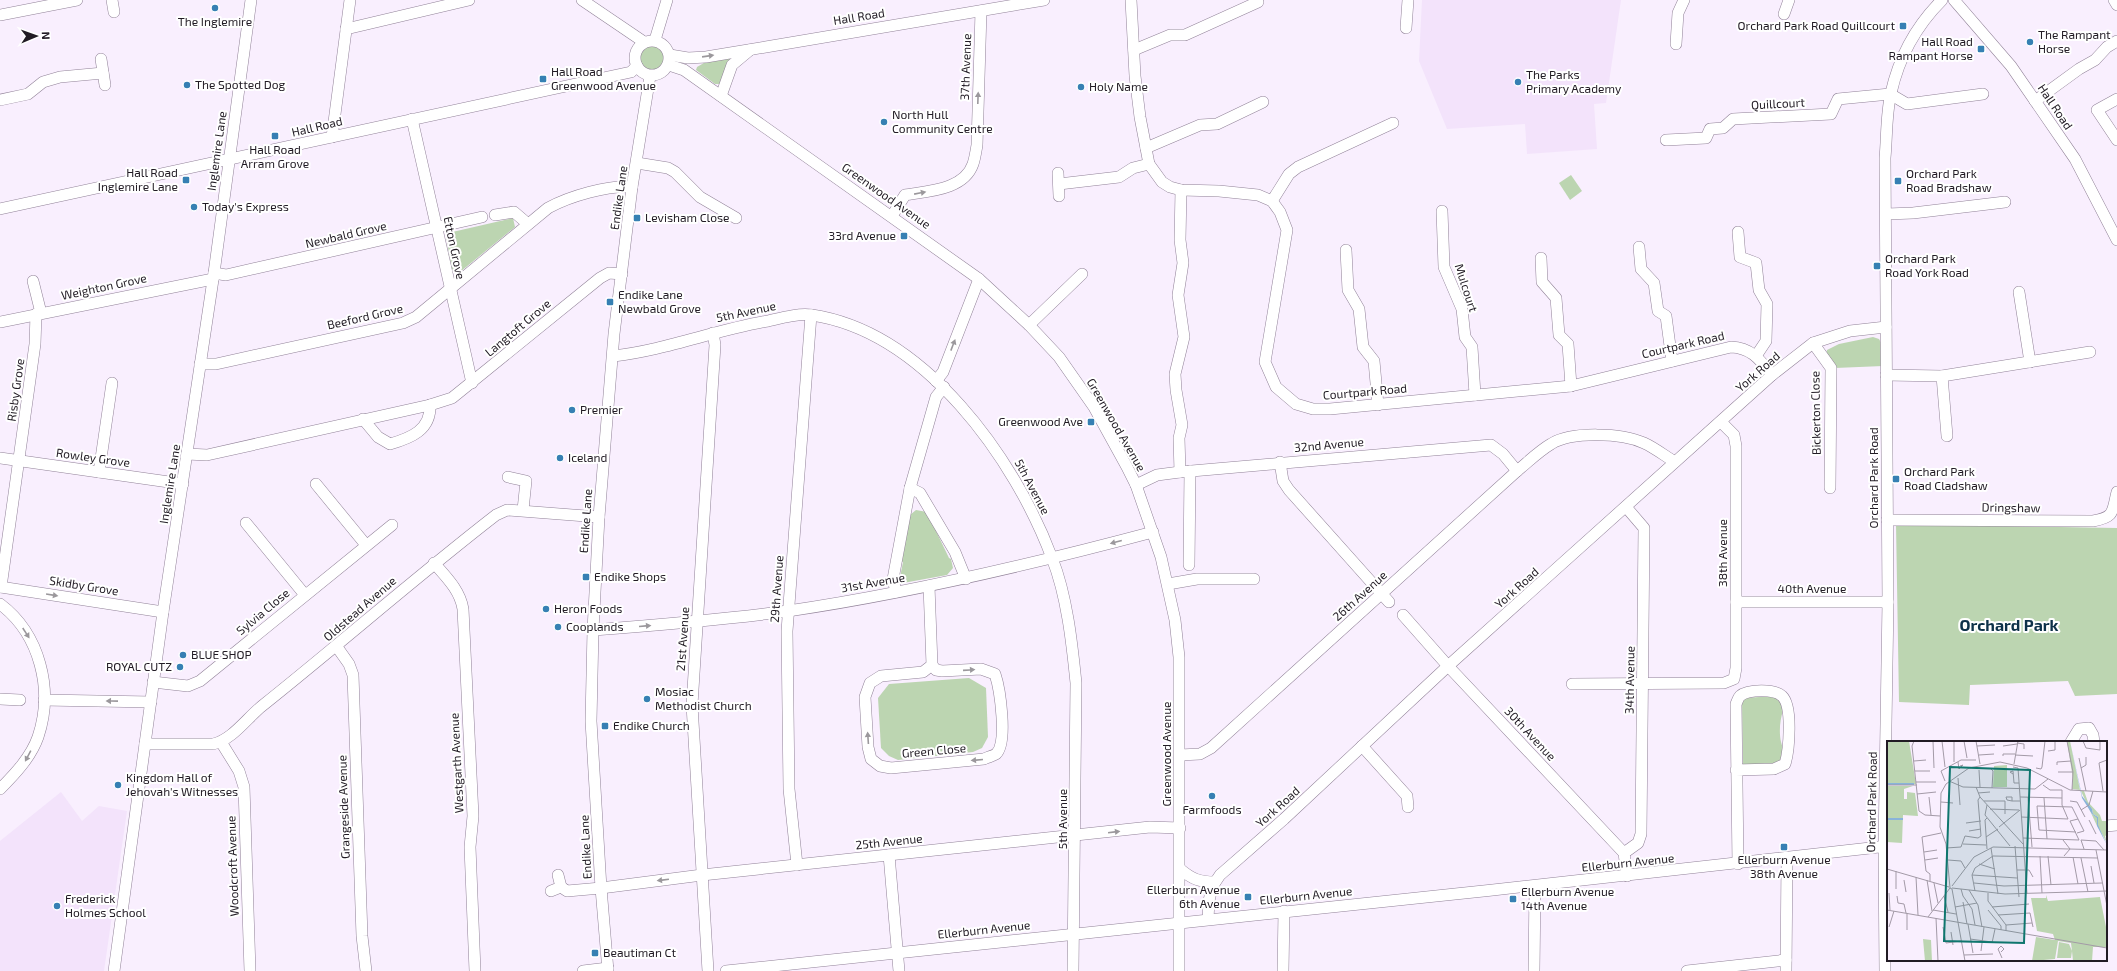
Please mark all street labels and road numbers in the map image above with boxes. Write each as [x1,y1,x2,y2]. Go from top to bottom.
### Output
street label: Hall Road [832,5,885,27]
street label: 37th Avenue [957,33,973,101]
street label: Hall Road [2036,81,2076,132]
street label: Quillcourt [1751,95,1806,112]
street label: Inglemire Lane [203,110,229,192]
street label: Hall Road [290,113,344,139]
street label: Greenwood Avenue [840,159,934,231]
street label: Endike Lane [607,165,629,231]
street label: Etton Grove [441,215,468,281]
street label: Newbald Grove [304,218,388,250]
street label: Mulcourt [1453,262,1481,314]
street label: Weighton Grove [60,270,148,302]
street label: Langtoft Grove [482,296,553,359]
street label: 5th Avenue [715,298,777,324]
street label: Beeford Grove [325,300,404,332]
street label: Courtpark Road [1640,328,1726,360]
street label: York Road [1732,348,1782,394]
street label: Risby Grove [4,357,26,422]
street label: Bickerton Close [1807,371,1823,455]
street label: Greenwood Avenue [1085,376,1149,473]
street label: Courtpark Road [1322,380,1408,402]
street label: Orchard Park Road [1866,427,1880,529]
street label: 32nd Avenue [1293,434,1364,454]
street label: Inglemire Lane [156,443,182,525]
street label: Rowley Grove [55,445,131,469]
street label: 5th Avenue [1012,457,1053,517]
street label: Endike Lane [576,488,594,554]
street label: Dringshaw [1981,499,2041,515]
street label: 38th Avenue [1715,519,1729,587]
street label: 29th Avenue [767,555,785,623]
street label: York Road [1492,564,1541,611]
street label: 26th Avenue [1329,567,1389,623]
street label: 31st Avenue [840,570,906,595]
street label: Skidby Grove [49,573,120,597]
street label: Oldstead Avenue [320,573,399,644]
street label: 40th Avenue [1778,581,1846,595]
street label: Sylvia Close [233,585,292,637]
street label: 21st Avenue [673,606,691,672]
street label: 34th Avenue [1621,646,1637,714]
street label: Greenwood Avenue [1159,701,1173,807]
street label: 30th Avenue [1502,704,1559,763]
street label: Westgarth Avenue [446,713,466,814]
street label: Green Close [901,740,967,760]
street label: Orchard Park Road [1863,751,1879,853]
street label: Grangeside Avenue [334,755,352,859]
street label: York Road [1253,783,1302,830]
street label: 5th Avenue [1055,789,1069,849]
street label: Endike Lane [576,814,594,880]
street label: Woodcroft Avenue [223,815,241,917]
street label: 25th Avenue [855,831,923,851]
street label: Ellerburn Avenue [1581,850,1675,874]
street label: Ellerburn Avenue [1259,883,1353,907]
street label: Ellerburn Avenue [937,917,1031,941]

